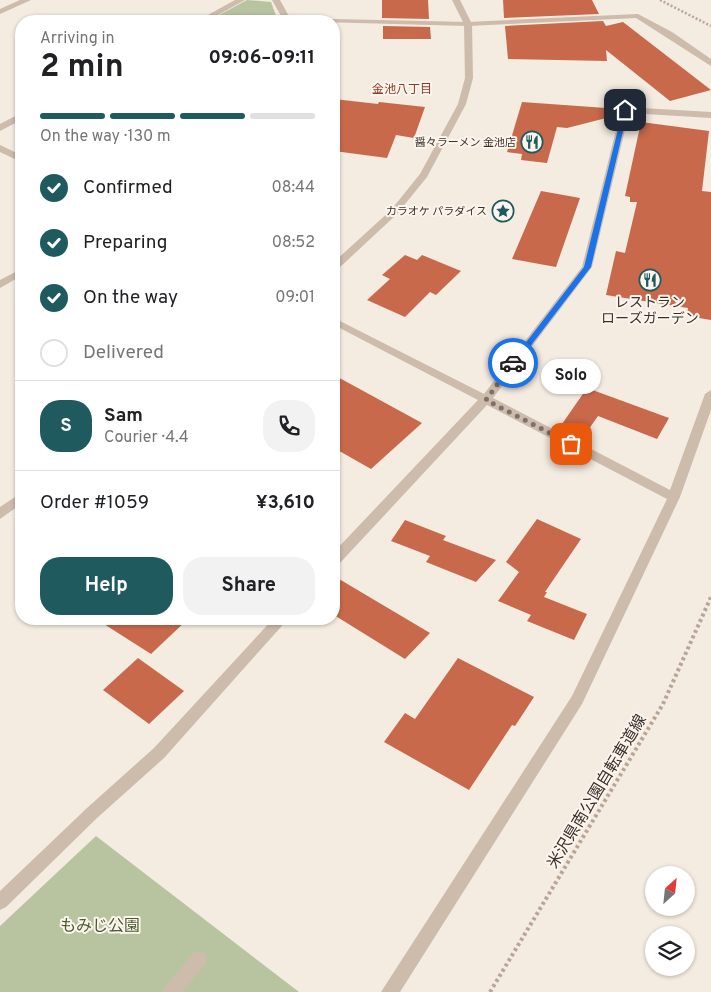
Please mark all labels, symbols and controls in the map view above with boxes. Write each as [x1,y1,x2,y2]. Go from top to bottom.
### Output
text: Arriving in [40,29,115,49]
text: 09:06–09:11 [209,46,315,70]
text: 2 min [40,48,124,88]
district label: 金池八丁目 [372,82,432,98]
pin [604,89,646,131]
icon: home [611,96,639,124]
text: On the way · 130 m [40,127,171,147]
restaurant icon: 醤々ラーメン 金池店 [520,130,544,154]
place label: 醤々ラーメン 金池店 [415,136,516,150]
icon: check [40,174,68,202]
text: Confirmed [83,176,173,200]
text: 08:44 [271,178,315,198]
place icon: カラオケ パラダイス [491,199,515,223]
place label: カラオケ パラダイス [386,205,487,219]
icon: check [40,229,68,257]
text: Preparing [83,231,167,255]
text: 08:52 [272,233,315,253]
restaurant icon: レストラン ローズガーデン [638,268,662,292]
icon: check [40,284,68,312]
text: On the way [83,286,178,310]
text: 09:01 [275,288,315,308]
place label: レストラン ローズガーデン [601,295,699,328]
courier [488,338,538,388]
text: Delivered [83,341,164,365]
icon: car [499,349,527,377]
callout: Solo [541,359,601,394]
text: Solo [555,366,587,386]
button: phone [263,400,315,452]
text: Sam [104,404,143,428]
text: S [60,414,72,438]
pin [550,423,592,465]
text: Courier · 4.4 [104,428,189,448]
icon: bag [557,430,585,458]
text: Order #1059 [40,491,149,515]
text: ¥3,610 [256,491,315,515]
button: Help [40,557,173,615]
button: Share [183,557,315,615]
street label: 米沢県南公園自転車道線 [544,711,652,873]
north arrow [645,866,695,916]
map controls [645,866,695,976]
park label: もみじ公園 [60,917,140,937]
button: layers [645,926,695,976]

